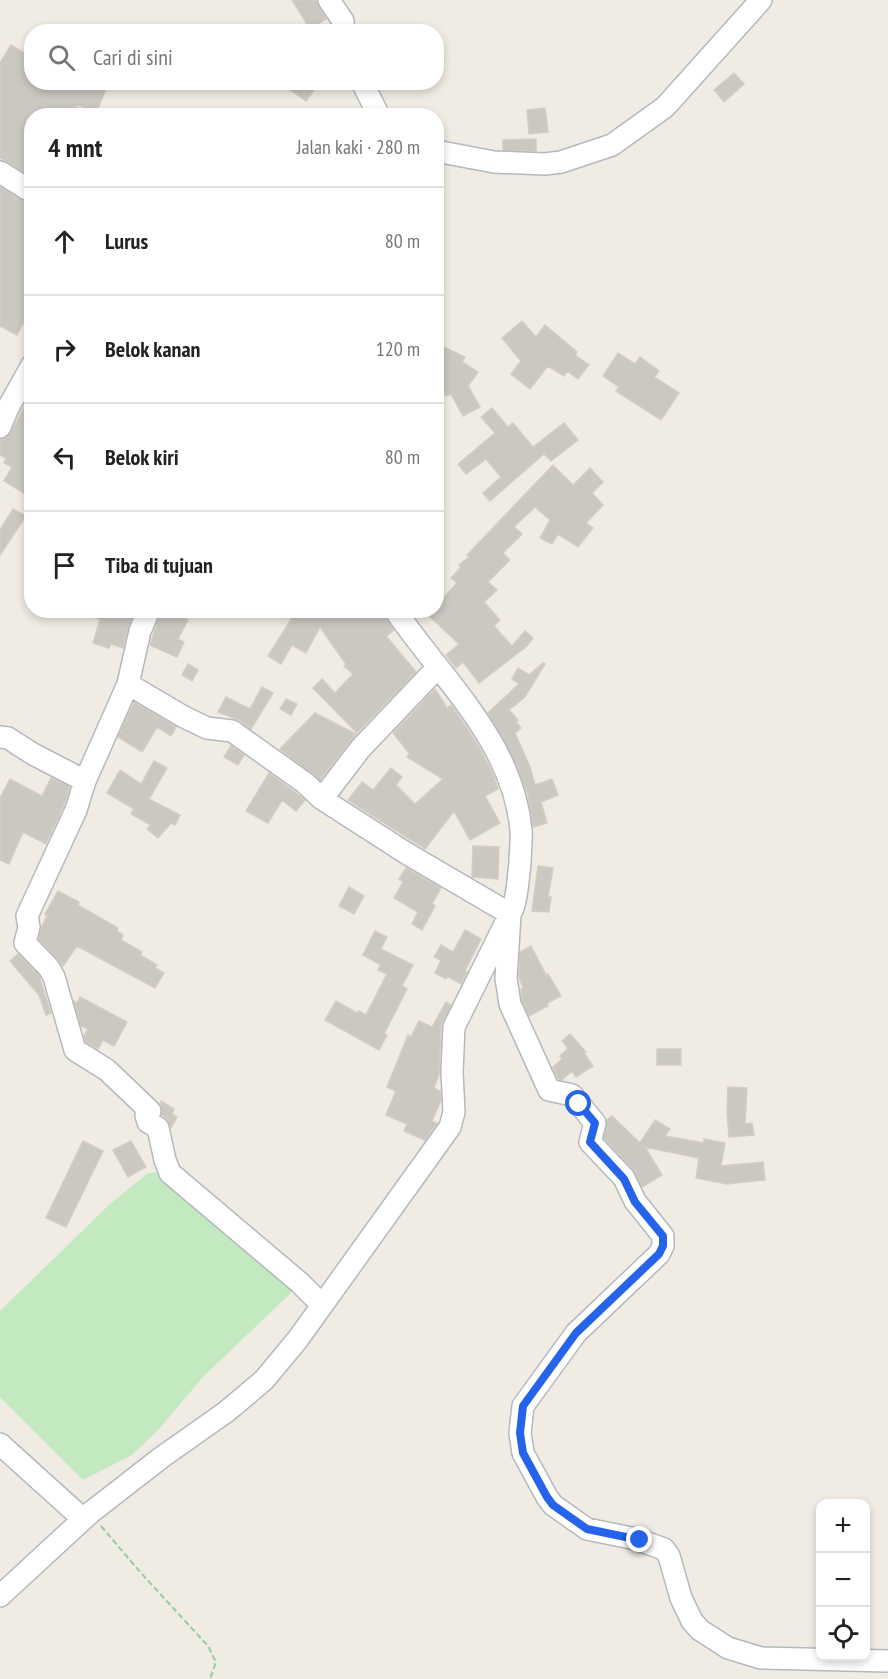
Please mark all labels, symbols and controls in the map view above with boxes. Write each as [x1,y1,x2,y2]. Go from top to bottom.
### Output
search box [24,24,444,90]
icon: search [45,41,78,74]
text: Cari di sini [93,43,173,71]
text: 4 mnt [48,131,102,164]
text: Jalan kaki · 280 m [297,134,420,160]
icon: ahead [48,225,81,258]
text: Lurus [105,227,148,255]
text: 80 m [385,228,420,254]
icon: right [48,333,81,366]
text: Belok kanan [105,335,200,363]
text: 120 m [376,336,420,362]
icon: left [48,441,81,474]
text: Belok kiri [105,443,179,471]
text: 80 m [385,444,420,470]
icon: arrive [48,549,81,582]
text: Tiba di tujuan [105,551,213,579]
route start [565,1090,591,1116]
map controls [816,1499,870,1661]
button: + [816,1499,870,1553]
route end [626,1526,652,1552]
button: − [816,1553,870,1607]
button: locate [816,1607,870,1661]

